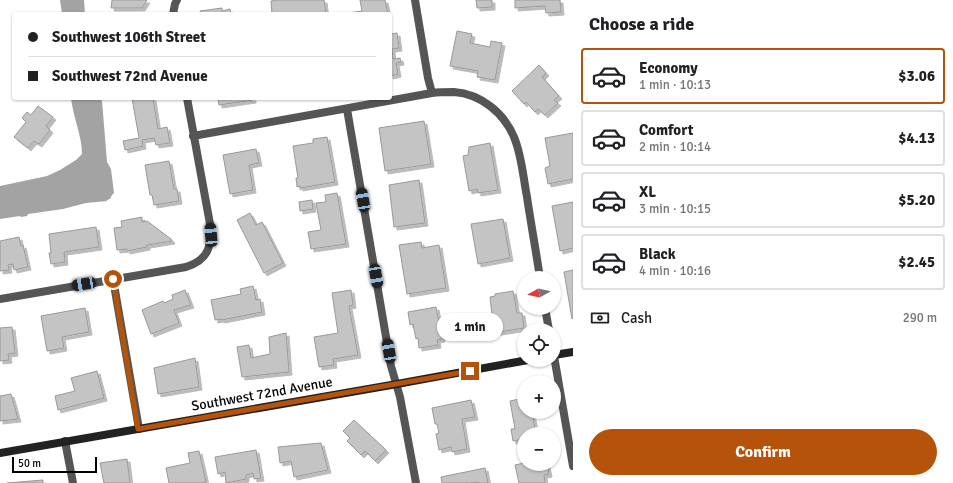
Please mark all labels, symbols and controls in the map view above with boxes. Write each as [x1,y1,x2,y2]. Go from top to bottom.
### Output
text: Choose a ride [589,13,694,35]
text: Southwest 106th Street [52,28,206,46]
icon: car [591,58,627,94]
text: Economy [639,59,698,77]
text: Southwest 72nd Avenue [52,67,208,85]
text: $3.06 [898,67,935,85]
text: 1 min · 10:13 [639,77,711,93]
icon: car [591,120,627,156]
text: Comfort [639,121,693,139]
text: $4.13 [898,129,935,147]
text: 2 min · 10:14 [639,139,711,155]
icon: car [591,182,627,218]
text: XL [639,183,656,201]
car [355,187,371,213]
text: $5.20 [898,191,935,209]
text: 3 min · 10:15 [639,201,711,217]
car [204,223,218,247]
icon: car [591,244,627,280]
text: Black [639,245,676,263]
text: $2.45 [898,253,935,271]
car [368,263,384,289]
text: 4 min · 10:16 [639,263,711,279]
route start [104,270,122,288]
north arrow [517,271,561,315]
map controls [517,271,561,471]
car [71,276,97,292]
icon: cash [589,307,611,329]
text: Cash [621,309,652,327]
text: 290 m [903,310,937,326]
callout: 1 min [437,313,503,341]
text: 1 min [454,319,486,335]
button: locate [517,323,561,367]
car [381,338,397,364]
route end [461,362,479,380]
street label: Southwest 72nd Avenue [190,373,334,415]
button: + [517,375,561,419]
button: − [517,427,561,471]
button: Confirm [589,429,937,475]
scale bar [12,455,97,474]
text: 50 m [18,457,41,470]

